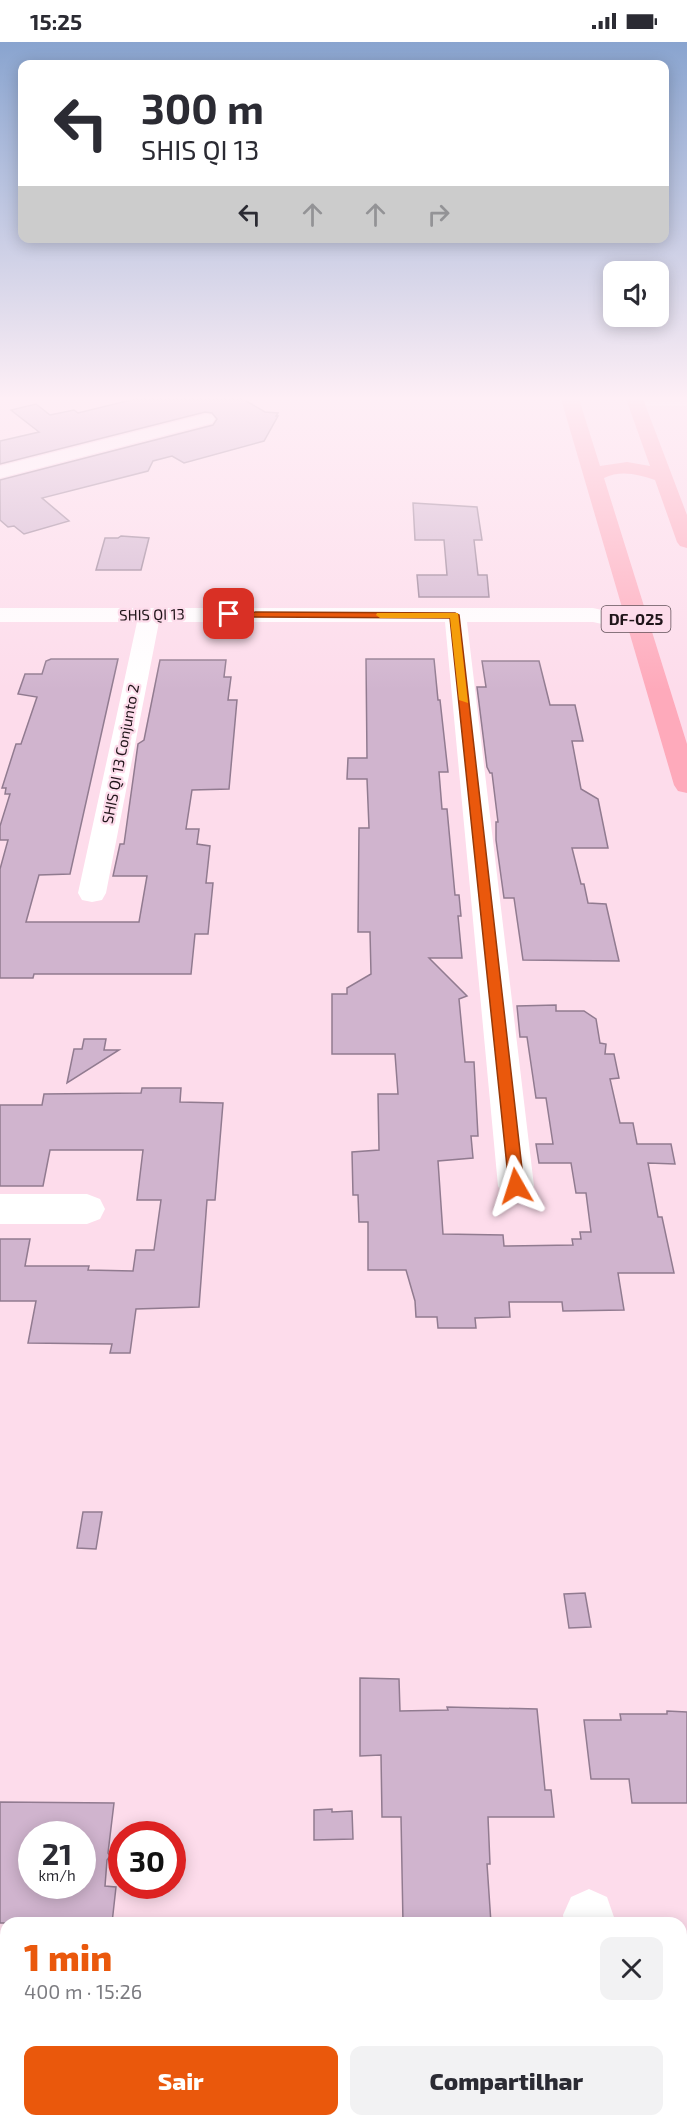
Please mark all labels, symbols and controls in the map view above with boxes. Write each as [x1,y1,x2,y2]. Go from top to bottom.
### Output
text: 15:25 [30,8,82,34]
text: 300 m [141,82,264,132]
icon: left [42,84,120,162]
text: SHIS QI 13 [141,133,259,165]
icon: left [233,198,266,231]
icon: ahead [296,198,329,231]
icon: ahead [359,198,392,231]
icon: right [422,198,455,231]
map controls [603,261,669,327]
button: sound [603,261,669,327]
pin [203,588,254,639]
icon: arrive [212,597,245,630]
street label: SHIS QI 13 [119,604,185,625]
road number: DF-025 [602,606,670,632]
street label: SHIS QI 13 Conjunto 2 [98,682,143,825]
position arrow [484,1154,548,1218]
speed limit sign: 30 [108,1821,186,1899]
text: 21 [42,1835,72,1871]
text: km/h [38,1866,76,1884]
text: 1 min [24,1935,112,1978]
button: close [600,1937,663,2000]
text: 400 m · 15:26 [24,1979,142,2003]
button: Sair [24,2046,338,2115]
button: Compartilhar [350,2046,663,2115]

